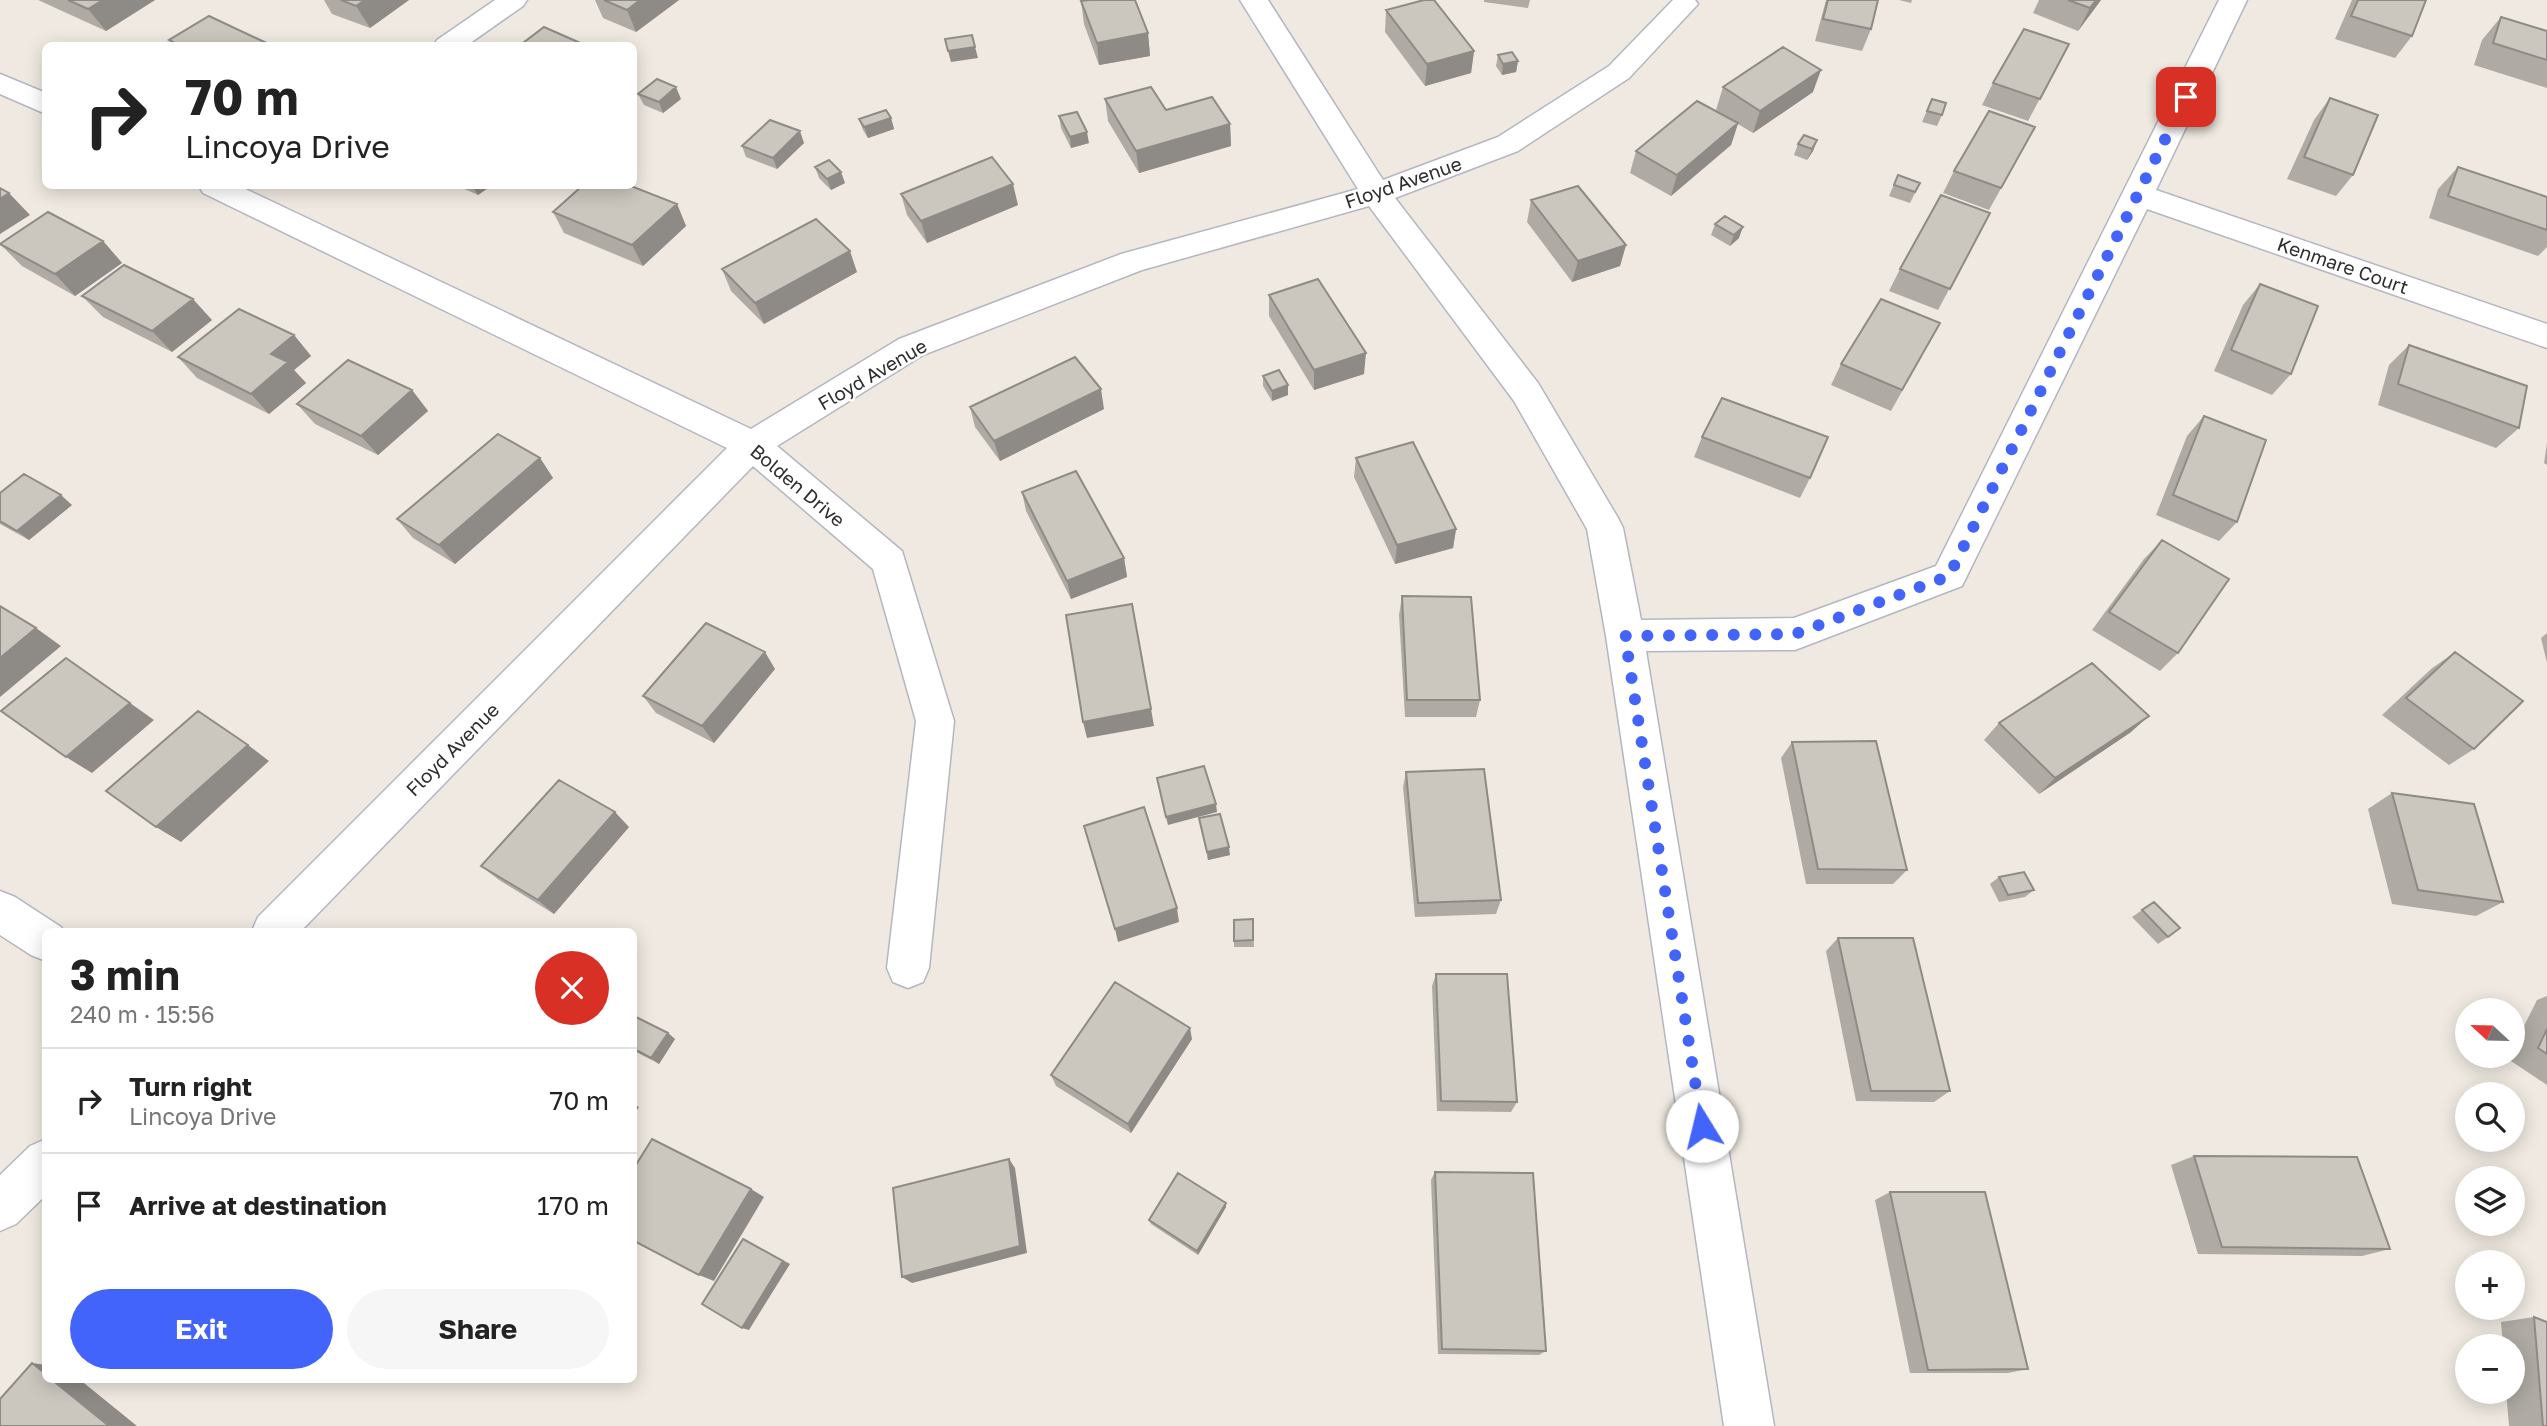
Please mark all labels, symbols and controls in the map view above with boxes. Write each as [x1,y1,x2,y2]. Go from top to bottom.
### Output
text: 70 m [185,67,299,126]
pin [2156,67,2216,127]
icon: right [70,70,161,161]
icon: arrive [2167,78,2205,116]
text: Lincoya Drive [185,127,390,165]
street label: Floyd Avenue [1342,151,1464,213]
street label: Kenmare Court [2274,232,2412,298]
street label: Floyd Avenue [813,334,931,414]
street label: Bolden Drive [746,439,850,531]
street label: Floyd Avenue [401,698,503,800]
text: 3 min [70,949,180,999]
button: close [535,951,609,1025]
north arrow [2455,998,2525,1068]
map controls [2455,998,2525,1404]
text: 240 m · 15:56 [70,1000,215,1028]
text: Turn right [129,1071,252,1102]
icon: right [70,1082,108,1120]
button: search [2455,1082,2525,1152]
text: 70 m [550,1085,609,1116]
position arrow [1665,1089,1739,1163]
text: Lincoya Drive [129,1102,276,1130]
button: layers [2455,1166,2525,1236]
icon: arrive [70,1187,108,1225]
text: Arrive at destination [129,1190,387,1221]
text: 170 m [537,1190,609,1221]
button: + [2455,1250,2525,1320]
button: Exit [70,1289,333,1369]
button: Share [347,1289,609,1369]
button: − [2455,1334,2525,1404]

